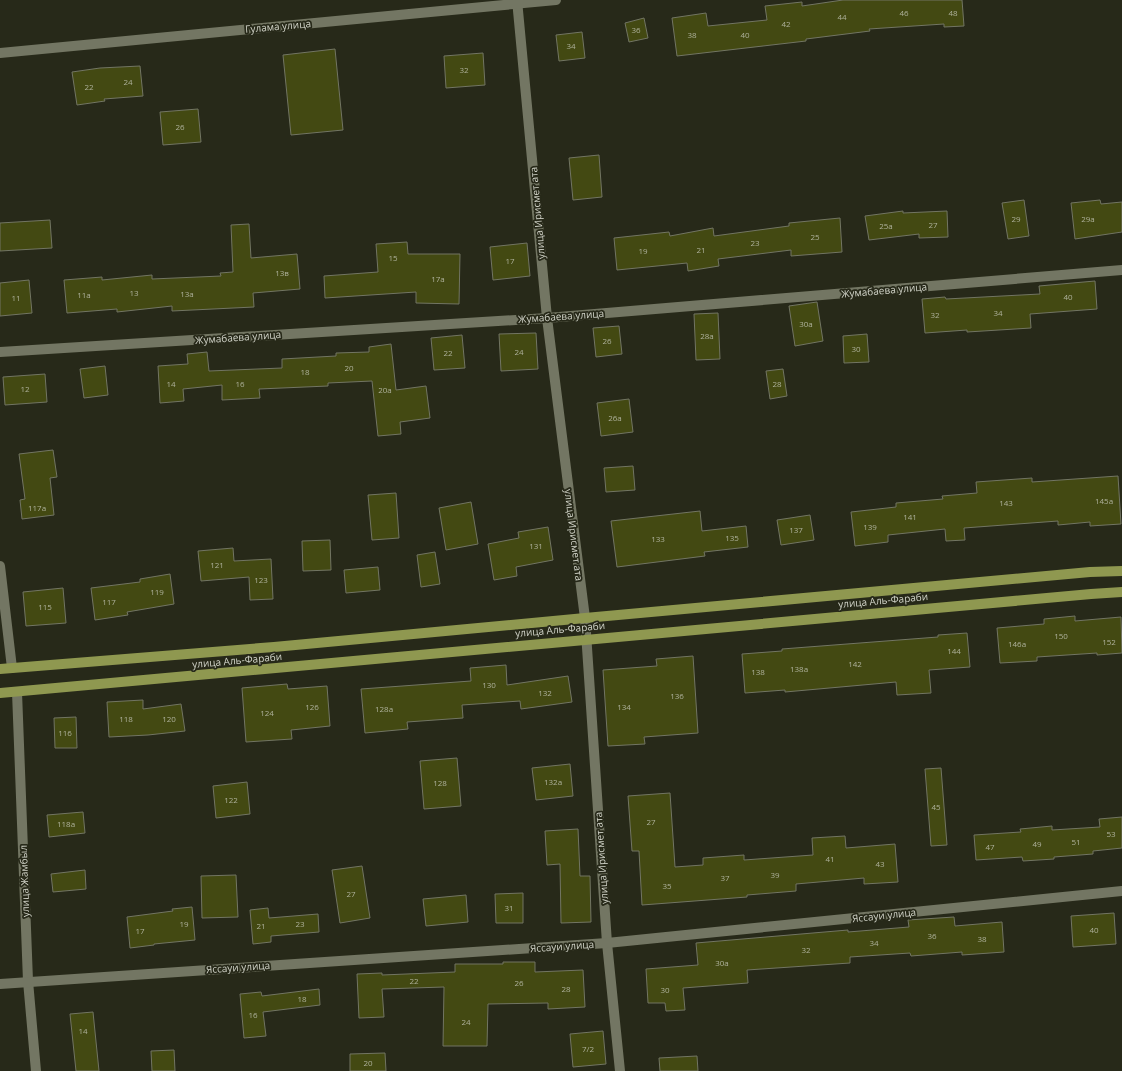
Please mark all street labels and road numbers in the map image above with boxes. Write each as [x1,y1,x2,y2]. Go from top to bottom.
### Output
street label: Гулама улица [245,16,311,36]
street label: улица Ирисмет ата [526,166,548,260]
street label: Жумабаева улица [840,279,928,301]
street label: Жумабаева улица [517,306,605,326]
street label: Жумабаева улица [194,327,282,347]
street label: улица Ирисмет ата [561,488,587,582]
street label: улица Аль-Фараби [837,589,929,611]
street label: улица Аль-Фараби [514,618,606,640]
street label: улица Аль-Фараби [191,649,283,671]
street label: улица Ирисмет ата [591,811,611,905]
street label: улица Жамбыл [16,845,32,917]
street label: Яссауи улица [851,905,917,925]
street label: Яссауи улица [529,937,595,955]
street label: Яссауи улица [205,958,271,976]

